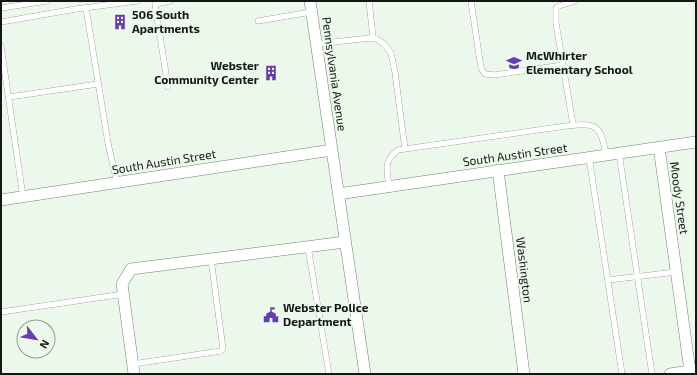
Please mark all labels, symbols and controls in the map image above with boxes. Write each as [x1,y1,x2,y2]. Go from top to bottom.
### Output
place label: 506 South Apartments [132,7,200,35]
building icon: 506 South Apartments [111,13,129,31]
street label: Pennsylvania Avenue [320,16,350,132]
place label: McWhirter Elementary School [526,48,633,77]
school or university icon: McWhirter Elementary School [505,54,523,72]
place label: Webster Community Center [154,58,259,87]
building icon: Webster Community Center [262,64,280,82]
street label: South Austin Street [462,140,568,168]
street label: South Austin Street [111,146,217,176]
street label: Moody Street [668,161,692,235]
street label: Washington [514,236,536,303]
place label: Webster Police Department [283,300,369,328]
public building icon: Webster Police Department [262,306,280,324]
north arrow [16,319,56,359]
text: N [37,338,53,351]

